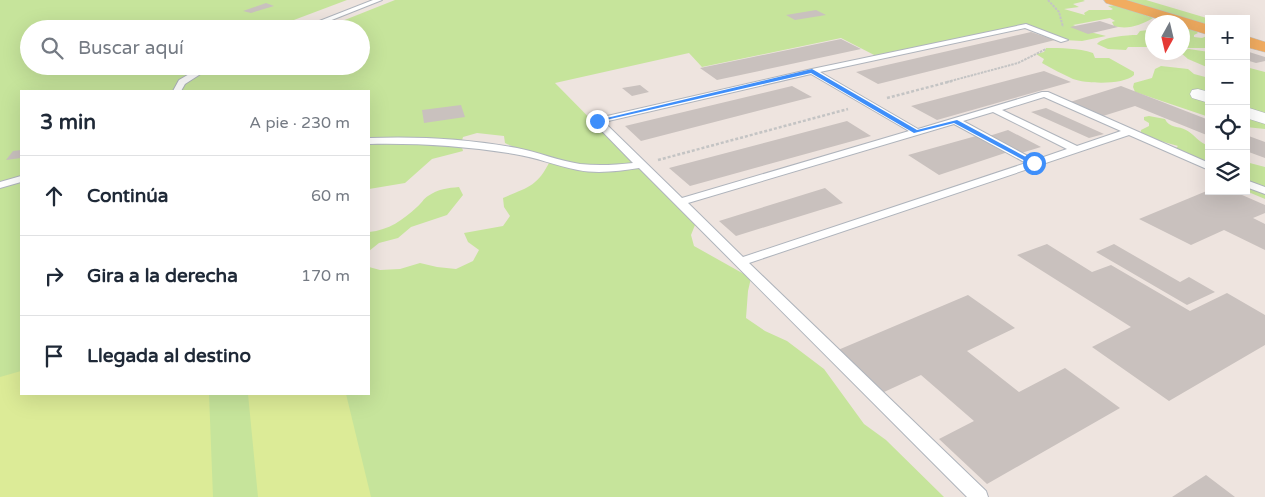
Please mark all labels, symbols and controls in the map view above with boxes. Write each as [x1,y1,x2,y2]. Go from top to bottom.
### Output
north arrow [1145,15,1190,60]
map controls [1205,15,1250,195]
button: + [1205,15,1250,60]
search box [20,20,370,75]
icon: search [38,34,66,62]
text: Buscar aquí [78,37,184,59]
button: − [1205,60,1250,105]
button: locate [1205,105,1250,150]
text: 3 min [40,110,96,135]
route end [586,110,609,133]
text: A pie · 230 m [249,113,350,133]
button: layers [1205,150,1250,195]
route start [1023,152,1046,175]
icon: ahead [40,182,68,210]
text: Continúa [87,185,169,207]
text: 60 m [311,186,350,206]
icon: right [40,262,68,290]
text: Gira a la derecha [87,265,238,287]
text: 170 m [301,266,350,286]
icon: arrive [40,342,68,370]
text: Llegada al destino [87,345,251,367]

